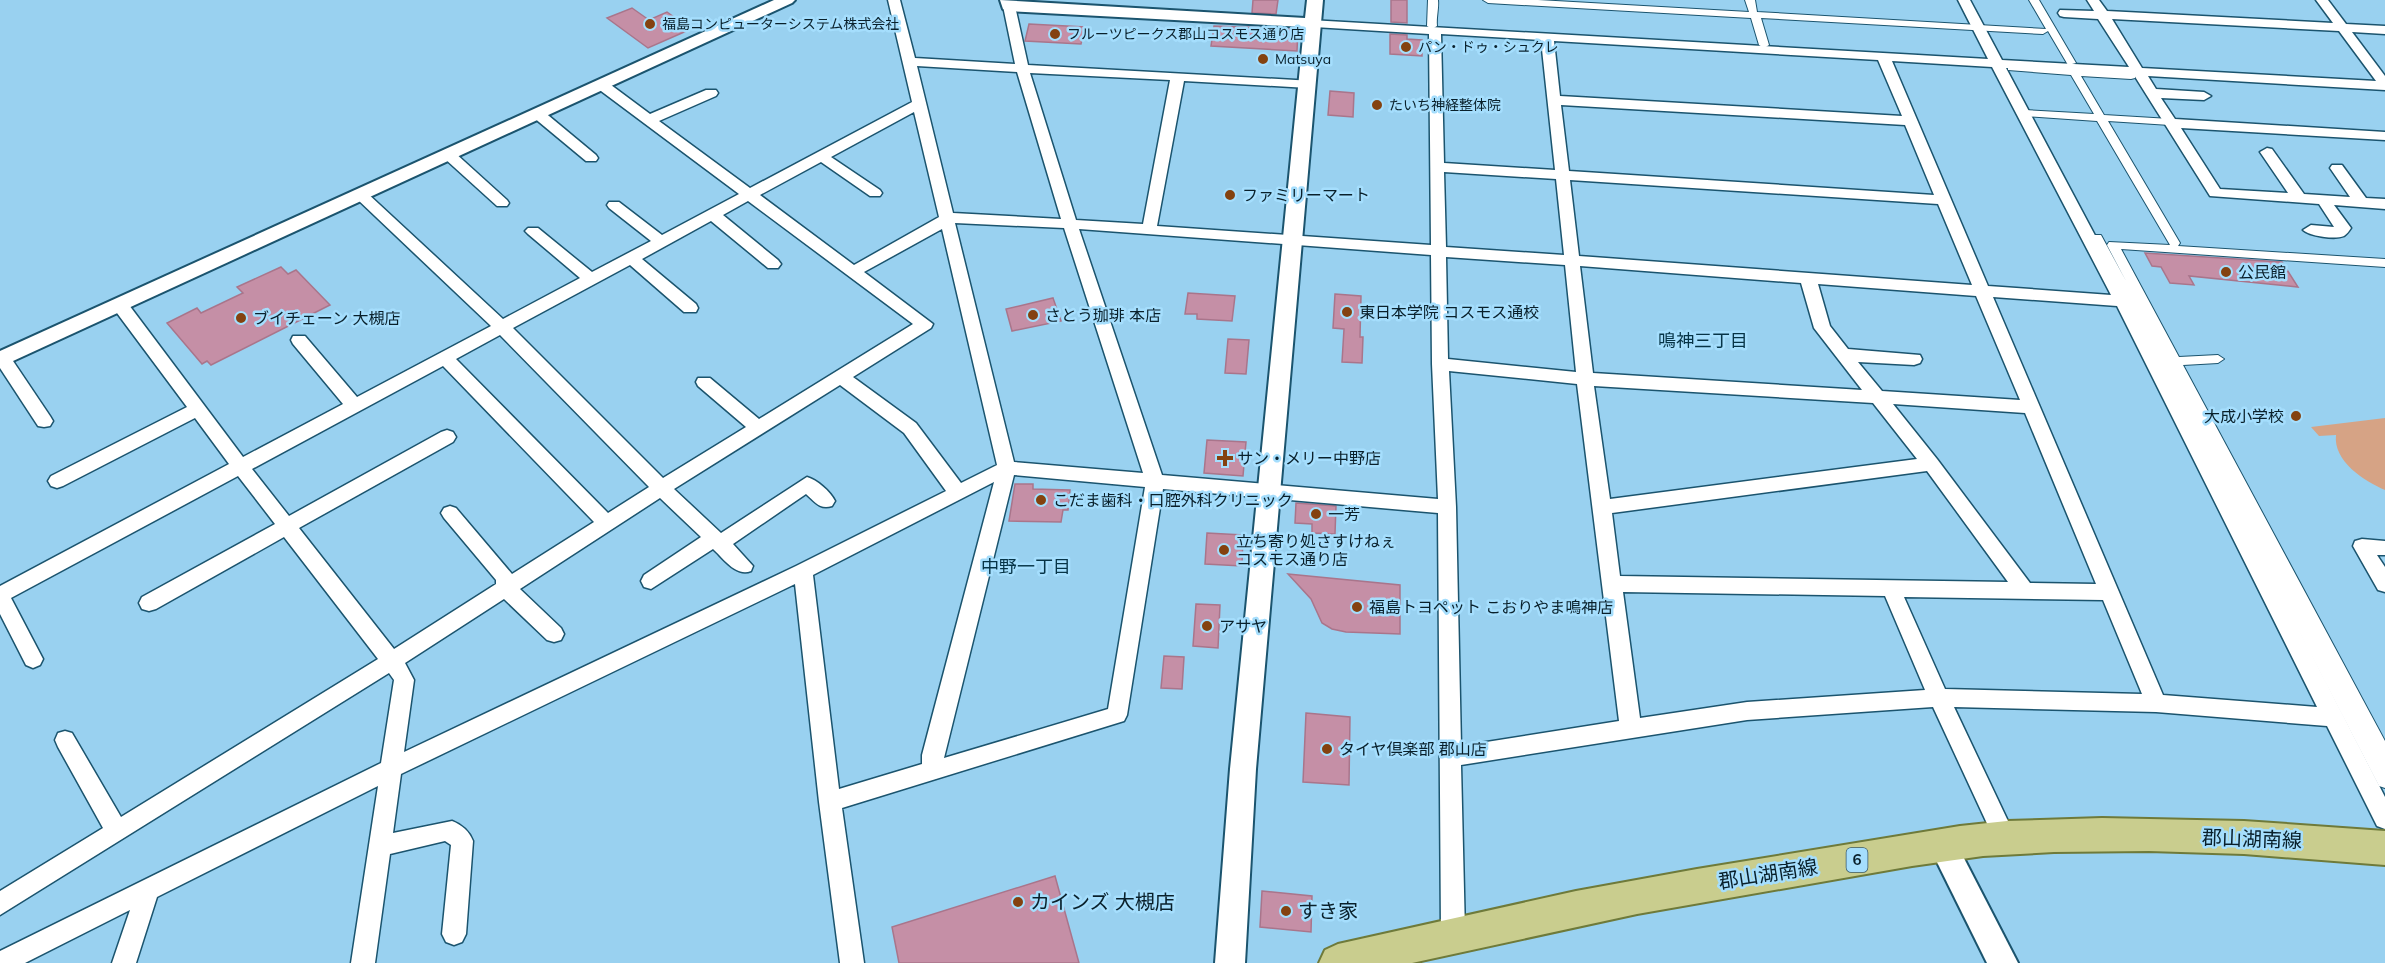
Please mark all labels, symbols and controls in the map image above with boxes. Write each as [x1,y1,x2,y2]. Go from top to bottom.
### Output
place label: 福島コンピューターシステム株式会社 [662,15,899,33]
marker: 福島コンピューターシステム株式会社 [643,17,657,31]
place label: フルーツピークス郡山コスモス通り店 [1067,25,1304,43]
marker: フルーツピークス郡山コスモス通り店 [1048,27,1062,41]
place label: パン・ドゥ・シュクレ [1418,38,1559,56]
marker: パン・ドゥ・シュクレ [1399,40,1413,54]
place label: Matsuya [1275,50,1331,68]
marker: Matsuya [1256,52,1270,66]
place label: たいち神経整体院 [1389,96,1501,114]
marker: たいち神経整体院 [1370,98,1384,112]
place label: ファミリーマート [1242,185,1370,205]
marker: ファミリーマート [1223,188,1237,202]
place label: 公民館 [2238,262,2286,282]
marker: 公民館 [2219,265,2233,279]
place label: 東日本学院 コスモス通校 [1359,302,1539,322]
place label: さとう珈琲 本店 [1045,305,1161,325]
marker: 東日本学院 コスモス通校 [1340,305,1354,319]
place label: ブイチェーン 大槻店 [253,308,400,328]
marker: さとう珈琲 本店 [1026,308,1040,322]
marker: ブイチェーン 大槻店 [234,311,248,325]
district label: 鳴神三丁目 [1658,329,1748,352]
place label: 大成小学校 [2204,406,2284,426]
marker: 大成小学校 [2289,409,2303,423]
place label: サン・メリー中野店 [1237,448,1381,468]
marker: サン・メリー中野店 [1218,451,1232,465]
place label: こだま歯科・口腔外科クリニック [1053,490,1293,510]
marker: こだま歯科・口腔外科クリニック [1034,493,1048,507]
place label: 一芳 [1328,504,1360,524]
marker: 一芳 [1309,507,1323,521]
place label: 立ち寄り処さすけねぇ コスモス通り店 [1236,531,1396,569]
marker: 立ち寄り処さすけねぇ コスモス通り店 [1217,543,1231,557]
district label: 中野一丁目 [981,555,1071,578]
place label: 福島トヨペット こおりやま鳴神店 [1369,597,1613,617]
marker: 福島トヨペット こおりやま鳴神店 [1350,600,1364,614]
place label: アサヤ [1219,616,1267,636]
marker: アサヤ [1200,619,1214,633]
place label: タイヤ倶楽部 郡山店 [1339,739,1487,759]
marker: タイヤ倶楽部 郡山店 [1320,742,1334,756]
street label: 郡山湖南線 [2202,824,2302,853]
road number: 6 [1846,848,1868,872]
street label: 郡山湖南線 [1717,853,1819,894]
place label: カインズ 大槻店 [1030,889,1175,914]
marker: カインズ 大槻店 [1011,895,1025,909]
place label: すき家 [1298,898,1358,923]
marker: すき家 [1279,904,1293,918]

